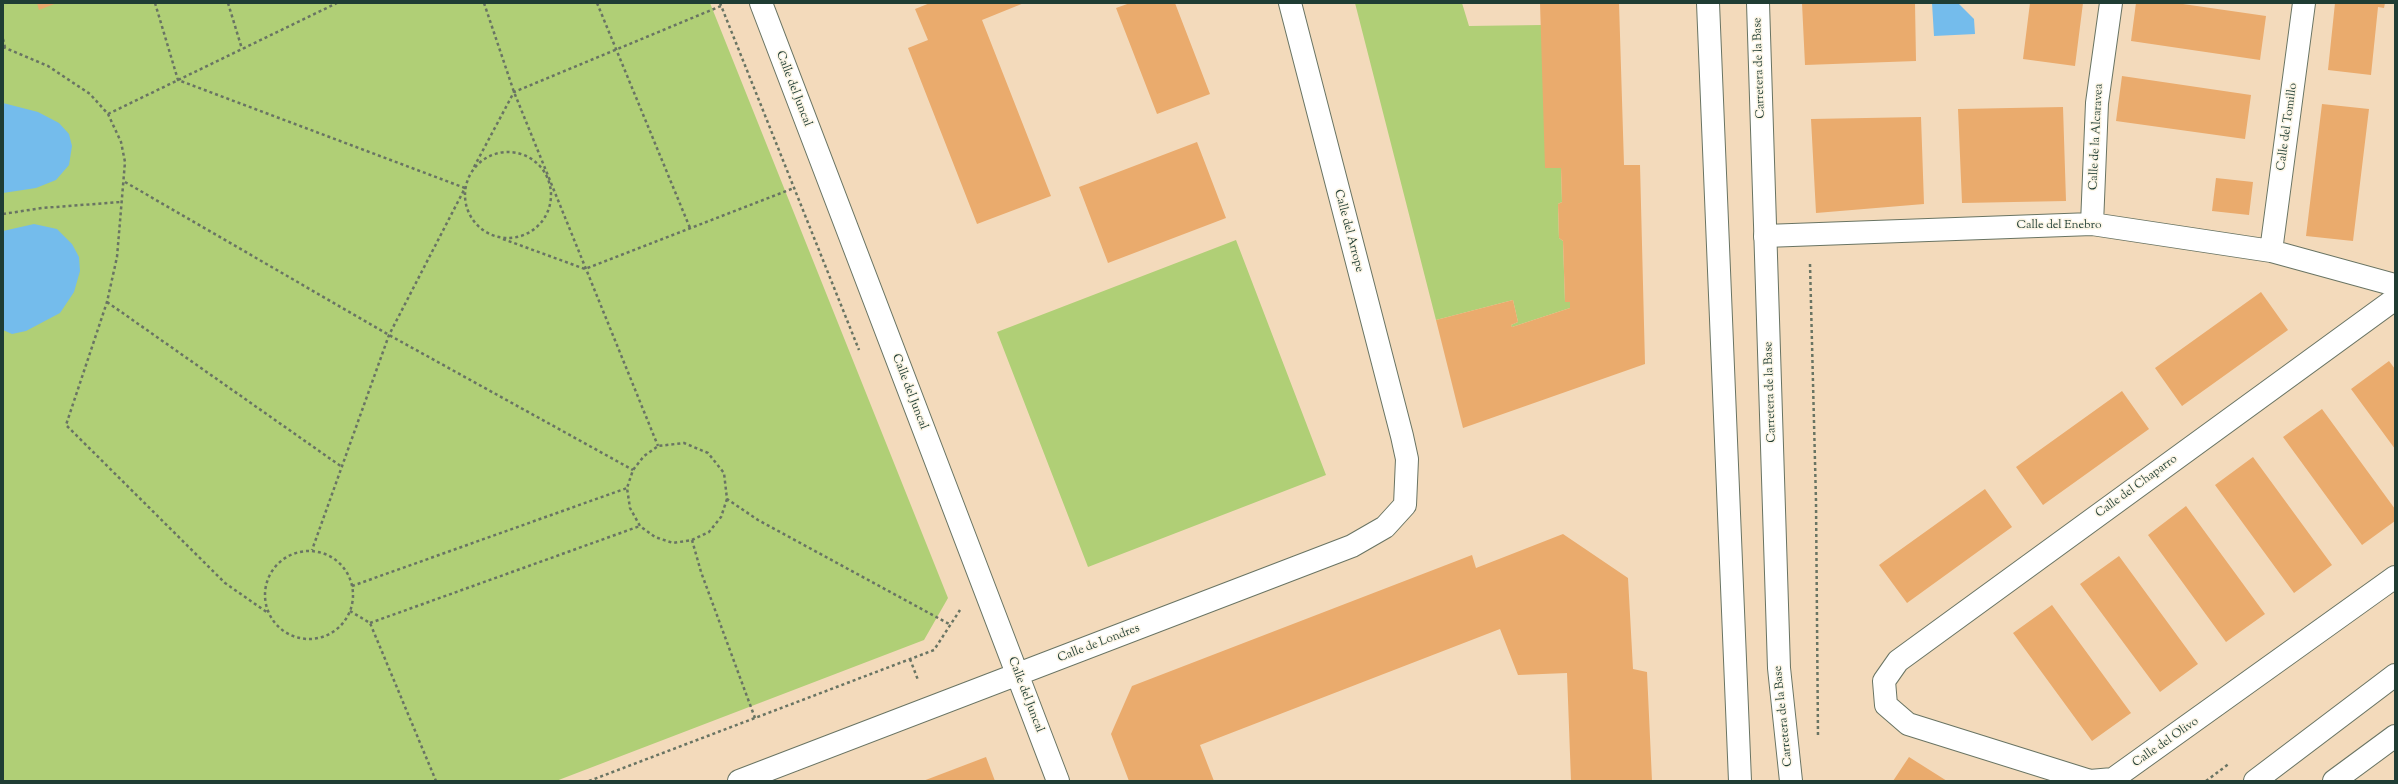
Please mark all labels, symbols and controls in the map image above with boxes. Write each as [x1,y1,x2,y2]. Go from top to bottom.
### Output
street label: Carretera de la Base [1751,17,1769,119]
street label: Calle del Juncal [772,49,814,129]
street label: Calle del Tomillo [2275,82,2301,172]
street label: Calle de la Alcaravea [2087,83,2107,191]
street label: Calle del Arrope [1330,188,1366,274]
street label: Calle del Enebro [2016,219,2102,233]
street label: Carretera de la Base [1762,341,1780,443]
street label: Calle del Juncal [888,352,930,432]
street label: Calle del Chaparro [2093,452,2181,522]
street label: Calle de Londres [1056,622,1142,666]
street label: Calle del Juncal [1004,655,1046,735]
street label: Carretera de la Base [1772,665,1796,767]
street label: Calle del Olivo [2130,715,2202,771]

